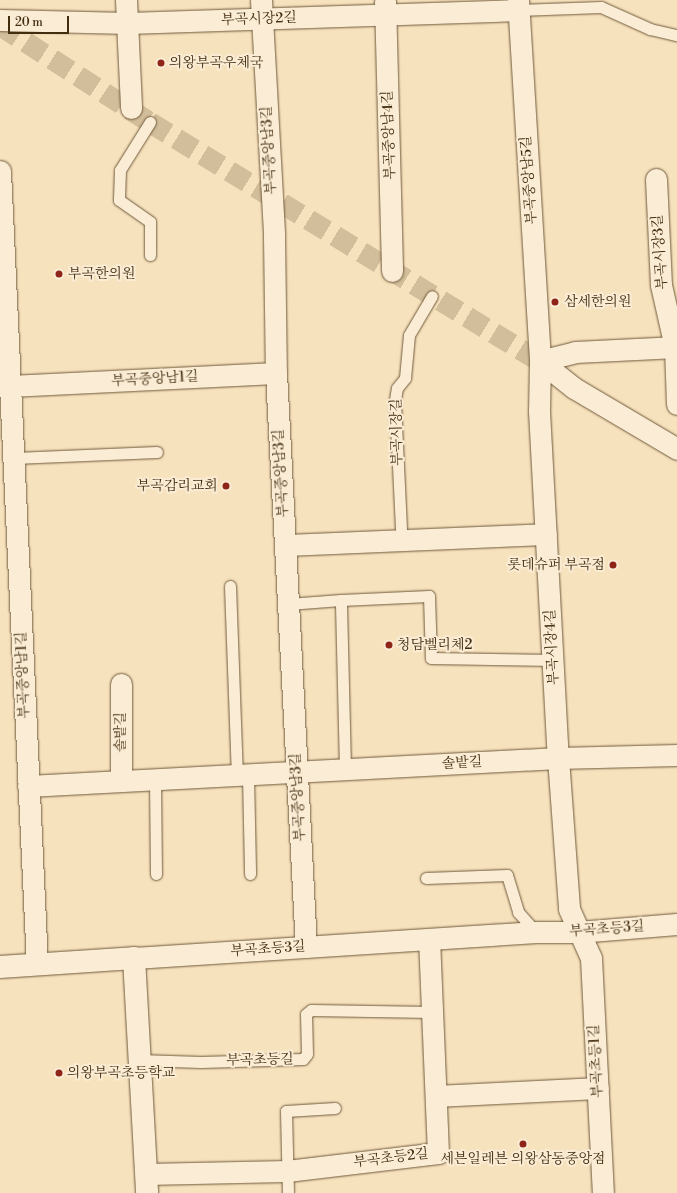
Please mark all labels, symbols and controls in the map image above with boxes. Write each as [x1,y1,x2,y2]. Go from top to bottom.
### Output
scale bar [10,8,71,34]
street label: 부곡시장2길 [221,9,297,29]
text: 20 m [15,15,43,30]
place label: 의왕부곡우체국 [169,55,264,71]
marker: 의왕부곡우체국 [156,58,166,68]
street label: 부곡중앙남4길 [379,90,399,180]
street label: 부곡중앙남3길 [258,105,280,195]
street label: 부곡중앙남5길 [518,135,540,225]
street label: 부곡시장3길 [649,214,671,290]
place label: 부곡한의원 [68,266,136,282]
marker: 부곡한의원 [53,268,65,280]
place label: 삼세한의원 [564,294,632,310]
marker: 삼세한의원 [549,296,561,308]
street label: 부곡중앙남1길 [111,368,199,390]
street label: 부곡시장길 [388,398,406,466]
street label: 부곡중앙남3길 [270,428,292,518]
place label: 부곡감리교회 [137,478,218,494]
marker: 부곡감리교회 [221,481,231,491]
place label: 롯데슈퍼 부곡점 [507,557,605,573]
marker: 롯데슈퍼 부곡점 [608,560,618,570]
street label: 부곡시장4길 [542,609,562,685]
street label: 부곡중앙남1길 [13,631,33,719]
place label: 청담벨리체2 [397,637,473,653]
marker: 청담벨리체2 [384,640,394,650]
street label: 솔밭길 [113,712,129,752]
street label: 부곡중앙남3길 [287,752,309,842]
street label: 솔밭길 [441,754,483,772]
street label: 부곡초등3길 [569,918,645,940]
street label: 부곡초등3길 [230,938,306,960]
street label: 부곡초등1길 [586,1024,606,1098]
street label: 부곡초등길 [226,1051,294,1069]
place label: 의왕부곡초등학교 [67,1065,175,1081]
marker: 의왕부곡초등학교 [54,1068,64,1078]
marker: 세븐일레븐 의왕삼동중앙점 [518,1139,528,1149]
street label: 부곡초등2길 [352,1145,430,1171]
place label: 세븐일레븐 의왕삼동중앙점 [440,1151,606,1167]

